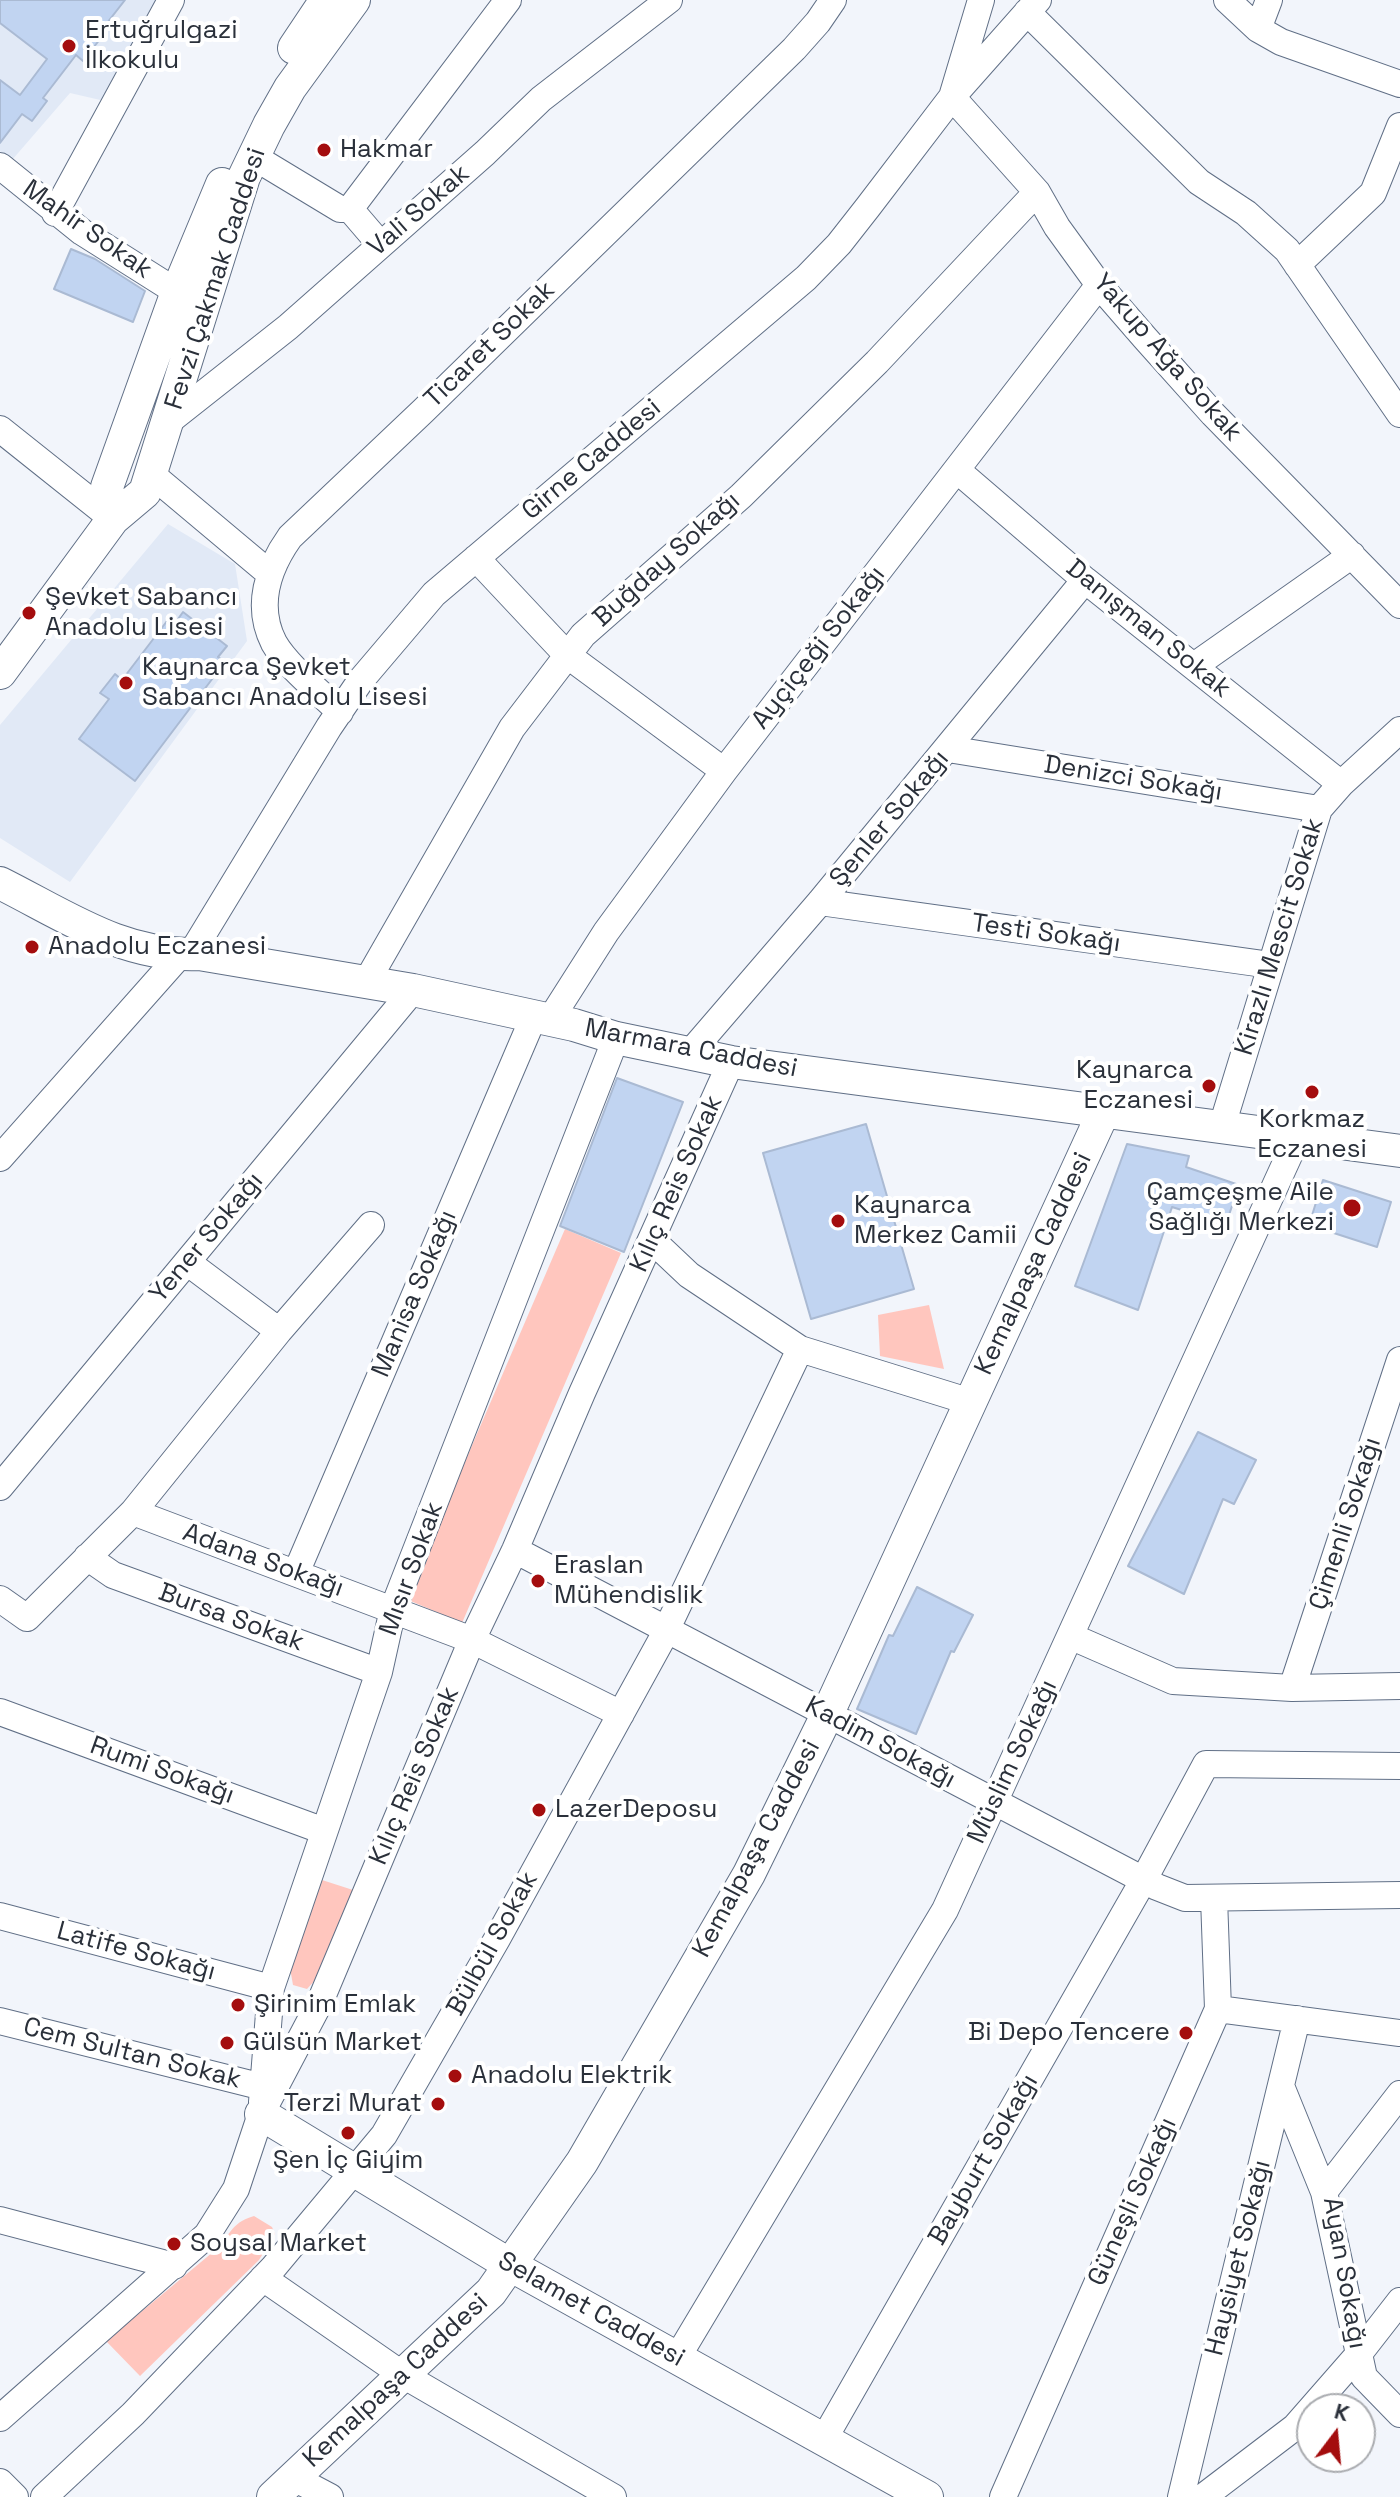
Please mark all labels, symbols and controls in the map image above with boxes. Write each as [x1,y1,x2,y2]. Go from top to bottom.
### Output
place label: Ertuğrulgazi İlkokulu [85,15,238,76]
marker: Ertuğrulgazi İlkokulu [60,37,78,55]
place label: Hakmar [340,134,433,166]
marker: Hakmar [315,141,333,159]
street label: Fevzi Çakmak Caddesi [159,144,273,414]
street label: Vali Sokak [362,158,476,264]
street label: Mahir Sokak [16,174,158,286]
street label: Yakup Ağa Sokak [1086,268,1248,448]
street label: Ticaret Sokak [418,275,562,415]
street label: Girne Caddesi [516,393,668,527]
street label: Buğday Sokağı [587,486,747,634]
street label: Danışman Sokak [1059,553,1237,705]
street label: Ayçiçeği Sokağı [746,560,892,736]
place label: Şevket Sabancı Anadolu Lisesi [45,582,237,644]
marker: Şevket Sabancı Anadolu Lisesi [20,604,38,622]
place label: Kaynarca Şevket Sabancı Anadolu Lisesi [142,652,428,714]
marker: Kaynarca Şevket Sabancı Anadolu Lisesi [117,674,135,692]
street label: Şenler Sokağı [824,744,956,894]
street label: Denizci Sokağı [1042,750,1224,808]
street label: Kirazlı Mescit Sokak [1229,815,1331,1059]
street label: Testi Sokağı [970,908,1122,960]
place label: Anadolu Eczanesi [48,931,266,963]
marker: Anadolu Eczanesi [23,938,41,956]
street label: Marmara Caddesi [582,1013,800,1085]
place label: Kaynarca Eczanesi [1076,1055,1193,1116]
marker: Kaynarca Eczanesi [1200,1077,1218,1095]
marker: Korkmaz Eczanesi [1303,1083,1321,1101]
street label: Kılıç Reis Sokak [624,1091,730,1277]
place label: Korkmaz Eczanesi [1257,1104,1367,1166]
street label: Kemalpaşa Caddesi [969,1148,1099,1380]
street label: Yener Sokağı [144,1167,270,1309]
place label: Çamçeşme Aile Sağlığı Merkezi [1146,1177,1334,1238]
place label: Kaynarca Merkez Camii [854,1190,1017,1252]
marker: Çamçeşme Aile Sağlığı Merkezi [1341,1197,1363,1219]
street label: Manisa Sokağı [366,1206,464,1382]
marker: Kaynarca Merkez Camii [829,1212,847,1230]
street label: Çimenli Sokağı [1303,1434,1389,1614]
street label: Mısır Sokak [373,1498,451,1640]
street label: Adana Sokağı [178,1517,348,1605]
place label: Eraslan Mühendislik [554,1550,703,1612]
marker: Eraslan Mühendislik [529,1572,547,1590]
street label: Bursa Sokak [154,1577,308,1659]
street label: Müslim Sokağı [961,1675,1065,1849]
street label: Kılıç Reis Sokak [363,1682,467,1870]
street label: Kadim Sokağı [799,1690,961,1796]
street label: Rumi Sokağı [86,1731,238,1811]
street label: Kemalpaşa Caddesi [687,1735,827,1963]
place label: LazerDeposu [555,1794,717,1826]
marker: LazerDeposu [530,1801,548,1819]
street label: Bülbül Sokak [441,1867,545,2021]
street label: Latife Sokağı [53,1916,219,1988]
place label: Şirinim Emlak [254,1989,416,2021]
marker: Şirinim Emlak [229,1996,247,2014]
street label: Cem Sultan Sokak [20,2012,244,2096]
place label: Bi Depo Tencere [968,2017,1170,2049]
marker: Bi Depo Tencere [1177,2024,1195,2042]
place label: Gülsün Market [243,2027,422,2059]
marker: Gülsün Market [218,2034,236,2052]
place label: Anadolu Elektrik [471,2060,672,2092]
marker: Anadolu Elektrik [446,2067,464,2085]
street label: Bayburt Sokağı [922,2069,1046,2251]
place label: Terzi Murat [284,2088,422,2120]
marker: Terzi Murat [429,2095,447,2113]
street label: Güneşli Sokağı [1082,2113,1184,2291]
marker: Şen İç Giyim [339,2124,357,2142]
place label: Şen İç Giyim [273,2145,423,2177]
street label: Haysiyet Sokağı [1200,2157,1278,2359]
street label: Ayan Sokağı [1315,2195,1373,2351]
place label: Soysal Market [190,2228,367,2260]
marker: Soysal Market [165,2235,183,2253]
street label: Selamet Caddesi [492,2246,690,2374]
street label: Kemalpaşa Caddesi [297,2287,495,2475]
north arrow [1296,2393,1376,2473]
text: K [1332,2396,1353,2427]

